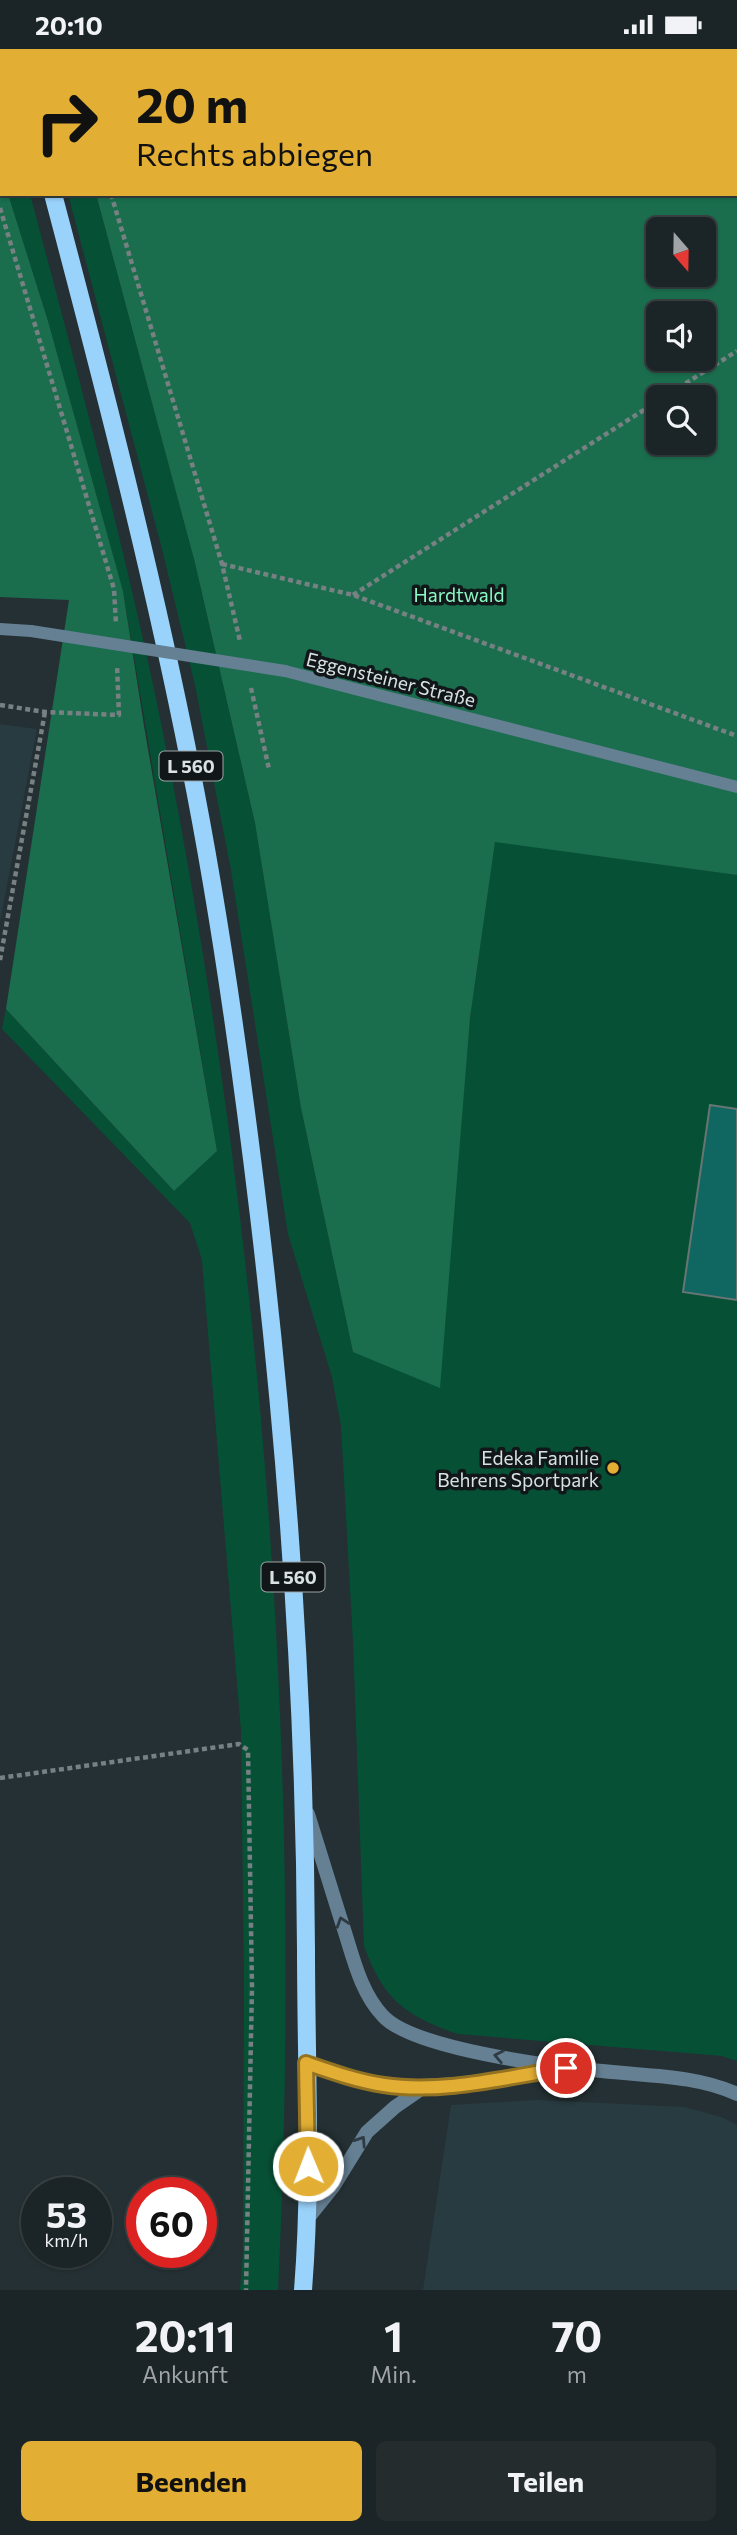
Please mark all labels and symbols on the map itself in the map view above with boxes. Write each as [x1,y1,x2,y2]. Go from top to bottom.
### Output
north arrow [646,217,716,287]
park label: Hardtwald [414,583,504,606]
street label: Eggensteiner Straße [304,647,478,711]
road number: L 560 [160,751,222,781]
place label: Edeka Familie Behrens Sportpark [437,1446,599,1491]
marker: Edeka Familie Behrens Sportpark [605,1460,621,1476]
road number: L 560 [262,1562,324,1591]
one-way arrow [336,1916,350,1928]
pin [536,2038,596,2098]
one-way arrow [493,2049,505,2064]
position arrow [271,2129,345,2203]
one-way arrow [353,2136,366,2149]
speed limit sign: 60 [126,2177,217,2268]

